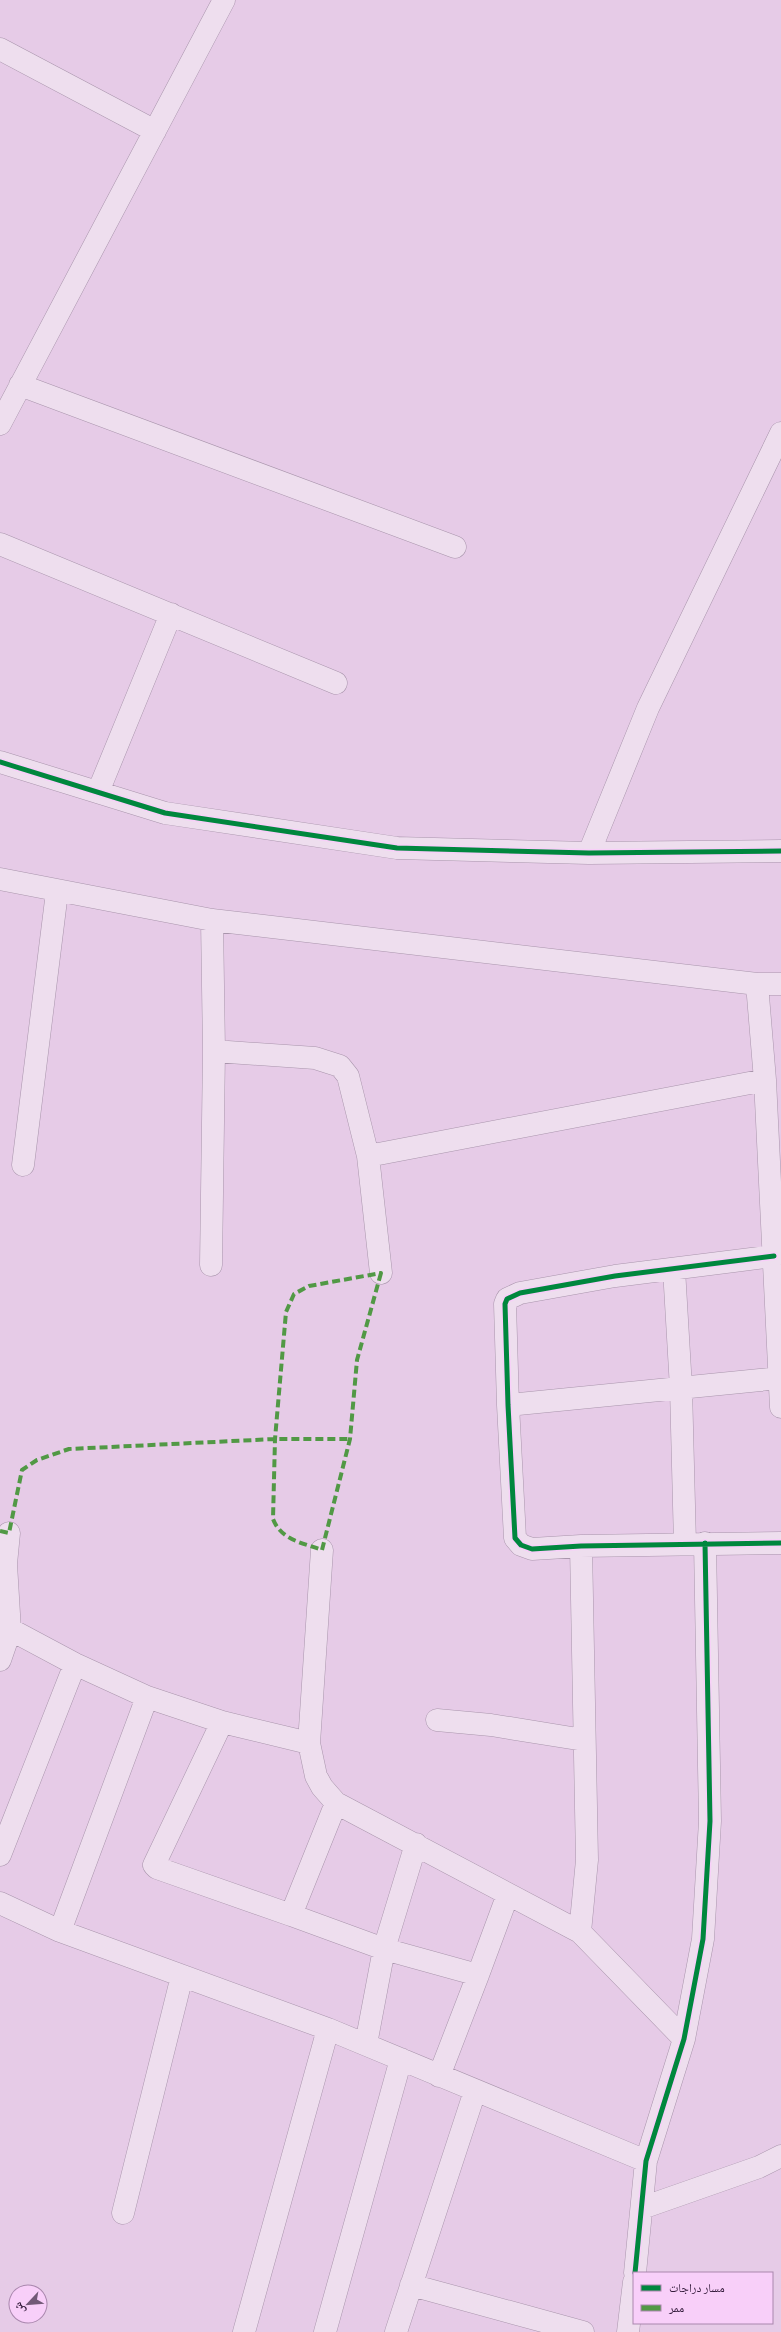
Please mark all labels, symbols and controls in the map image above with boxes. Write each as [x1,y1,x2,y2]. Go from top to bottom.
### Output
legend [633,2272,773,2324]
text: مسار دراجات [669,2281,725,2295]
north arrow [8,2284,48,2324]
text: ش [11,2299,29,2316]
text: ممر [668,2301,684,2315]

